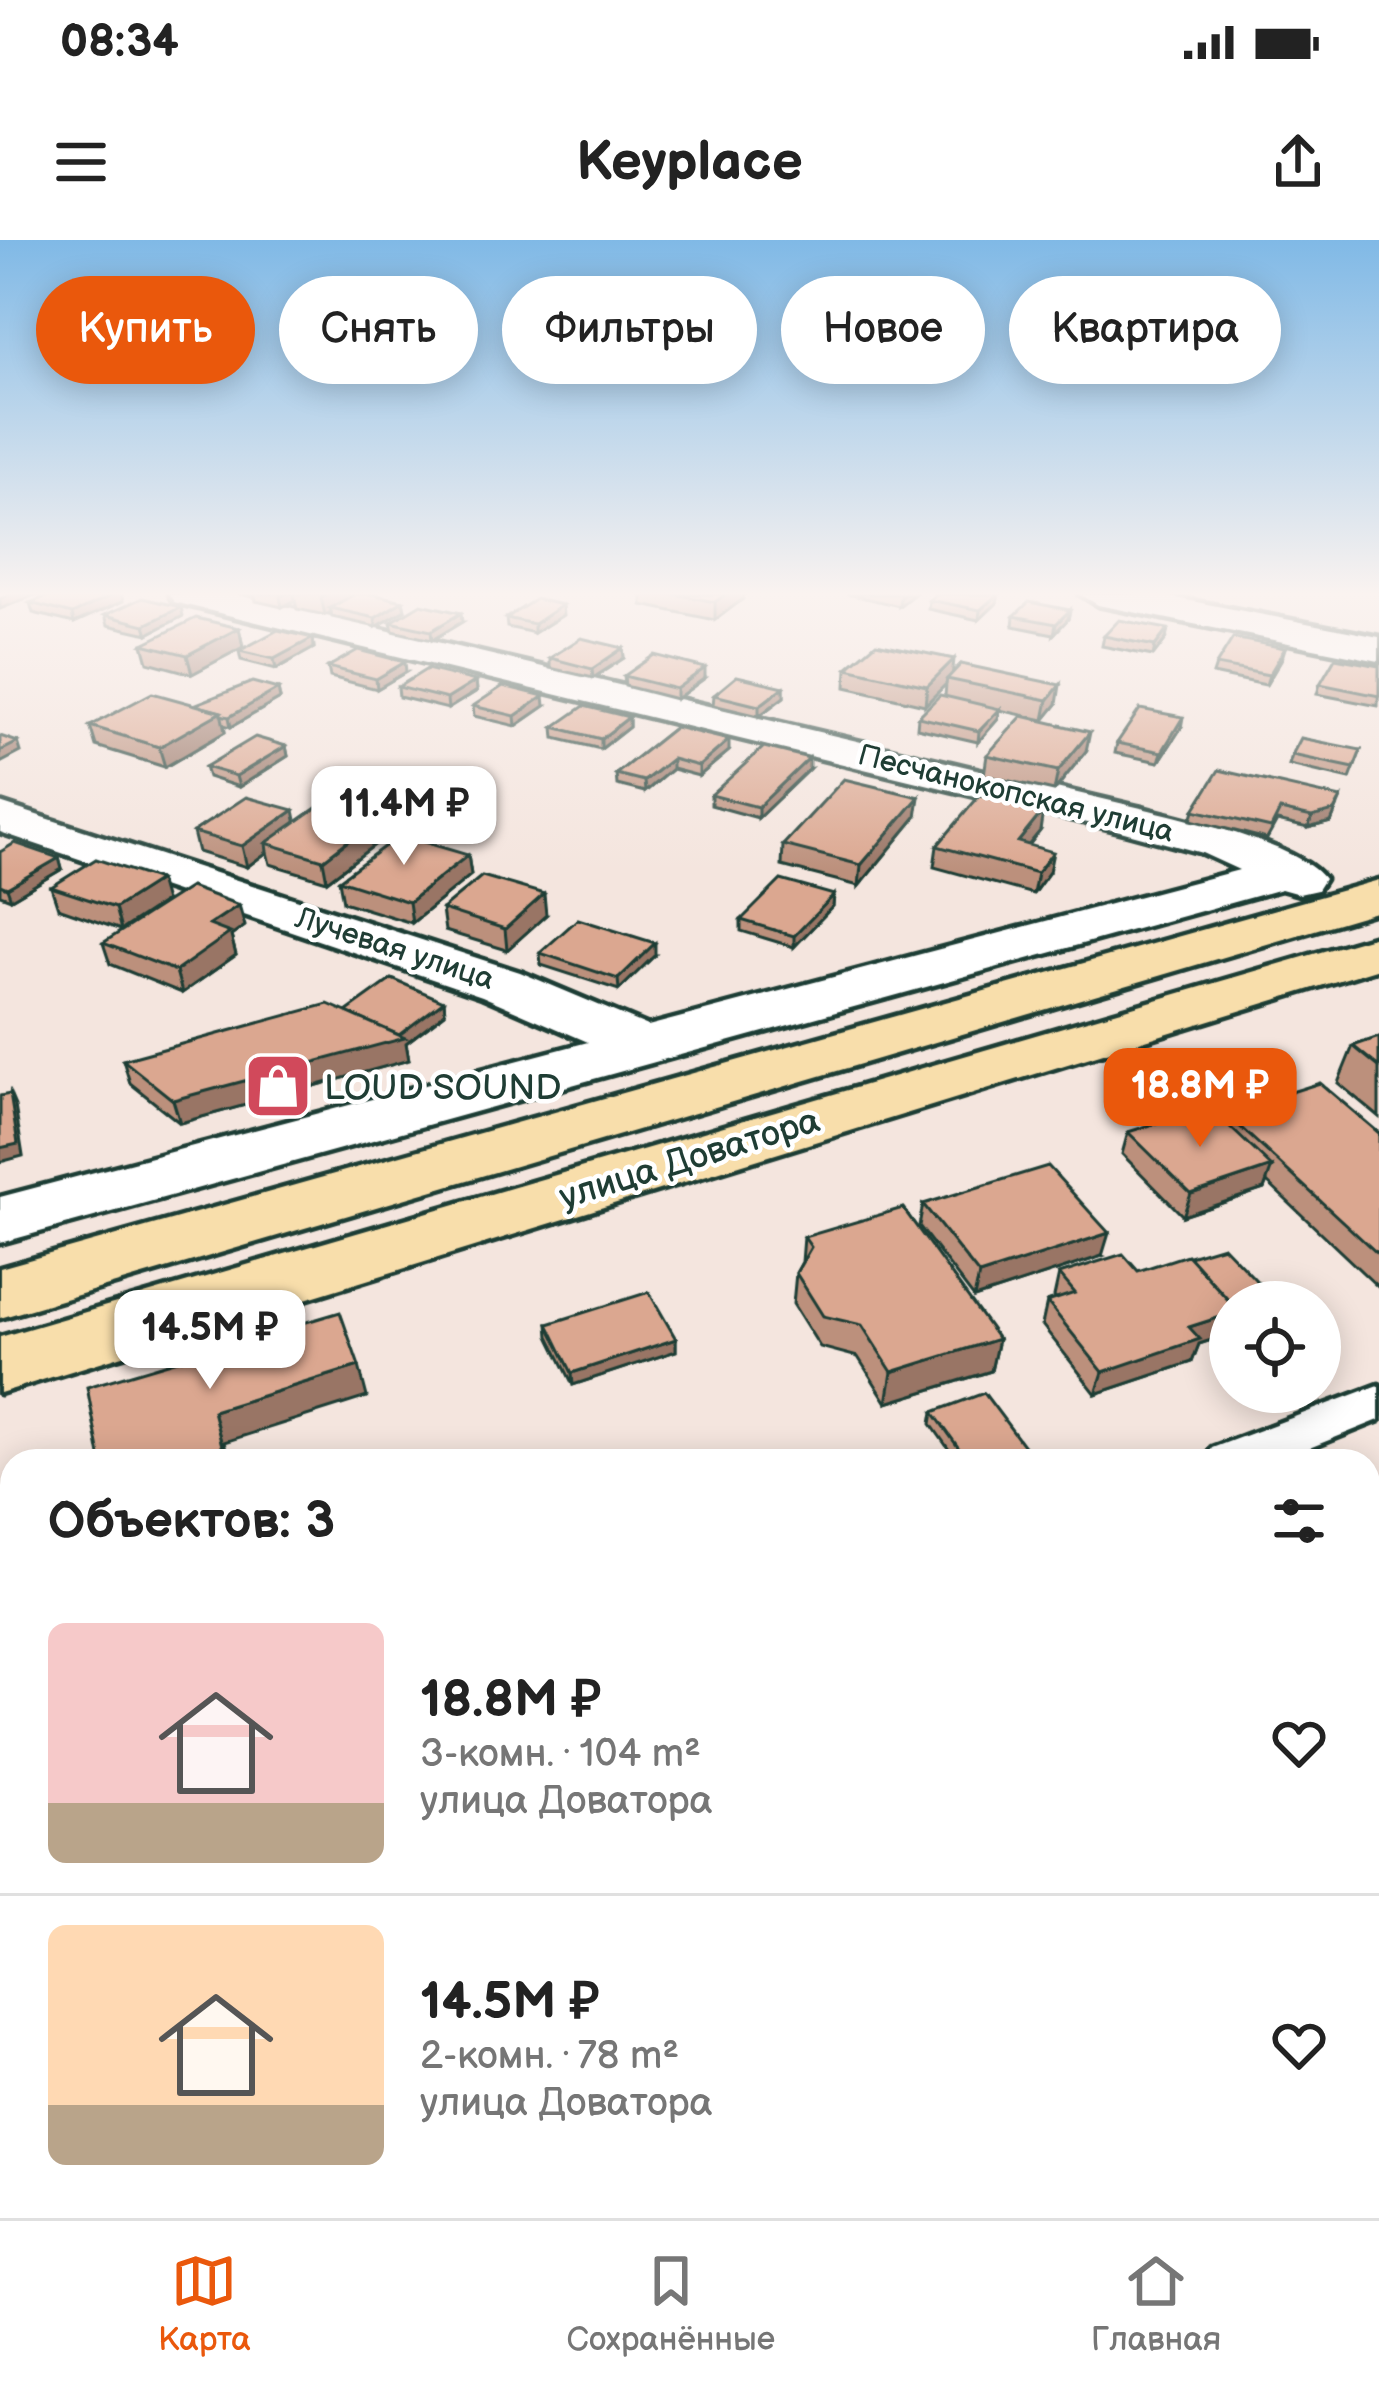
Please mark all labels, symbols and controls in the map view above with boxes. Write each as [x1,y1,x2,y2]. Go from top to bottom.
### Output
text: 08:34 [60,15,179,70]
icon: menu [48,129,114,195]
icon: share [1265,129,1331,195]
text: Keyplace [576,130,803,195]
chip: Купить [36,276,255,384]
chip: Снять [279,276,478,384]
chip: Фильтры [502,276,757,384]
chip: Новое [781,276,985,384]
chip: Квартира [1009,276,1281,384]
street label: Песчанокопская улица [854,737,1178,851]
pin: 11.4M ₽ [293,766,515,868]
text: 11.4M ₽ [338,781,470,828]
street label: Лучевая улица [290,900,499,998]
pin: 18.8M ₽ [1089,1048,1311,1150]
shop icon: LOUD SOUND [243,1051,313,1121]
text: 18.8M ₽ [1131,1063,1269,1110]
place label: LOUD SOUND [324,1067,562,1110]
street label: улица Доватора [554,1099,825,1219]
map controls [1209,1281,1341,1413]
button: locate [1209,1281,1341,1413]
pin: 14.5M ₽ [99,1290,321,1392]
text: 14.5M ₽ [141,1305,279,1352]
icon: filters [1266,1488,1332,1554]
text: Объектов: 3 [48,1491,335,1552]
text: 18.8M ₽ [420,1670,601,1731]
icon: home [144,1671,288,1815]
icon: heart [1266,1710,1332,1776]
text: 3-комн. · 104 m² [420,1731,701,1778]
text: улица Доватора [420,1778,713,1825]
text: 14.5M ₽ [420,1972,600,2033]
icon: home [144,1973,288,2117]
icon: heart [1266,2012,1332,2078]
text: 2-комн. · 78 m² [420,2033,679,2080]
text: улица Доватора [420,2080,713,2127]
tab: Карта [158,2248,251,2360]
tab: Сохранённые [567,2248,775,2360]
tab: Главная [1091,2248,1221,2360]

